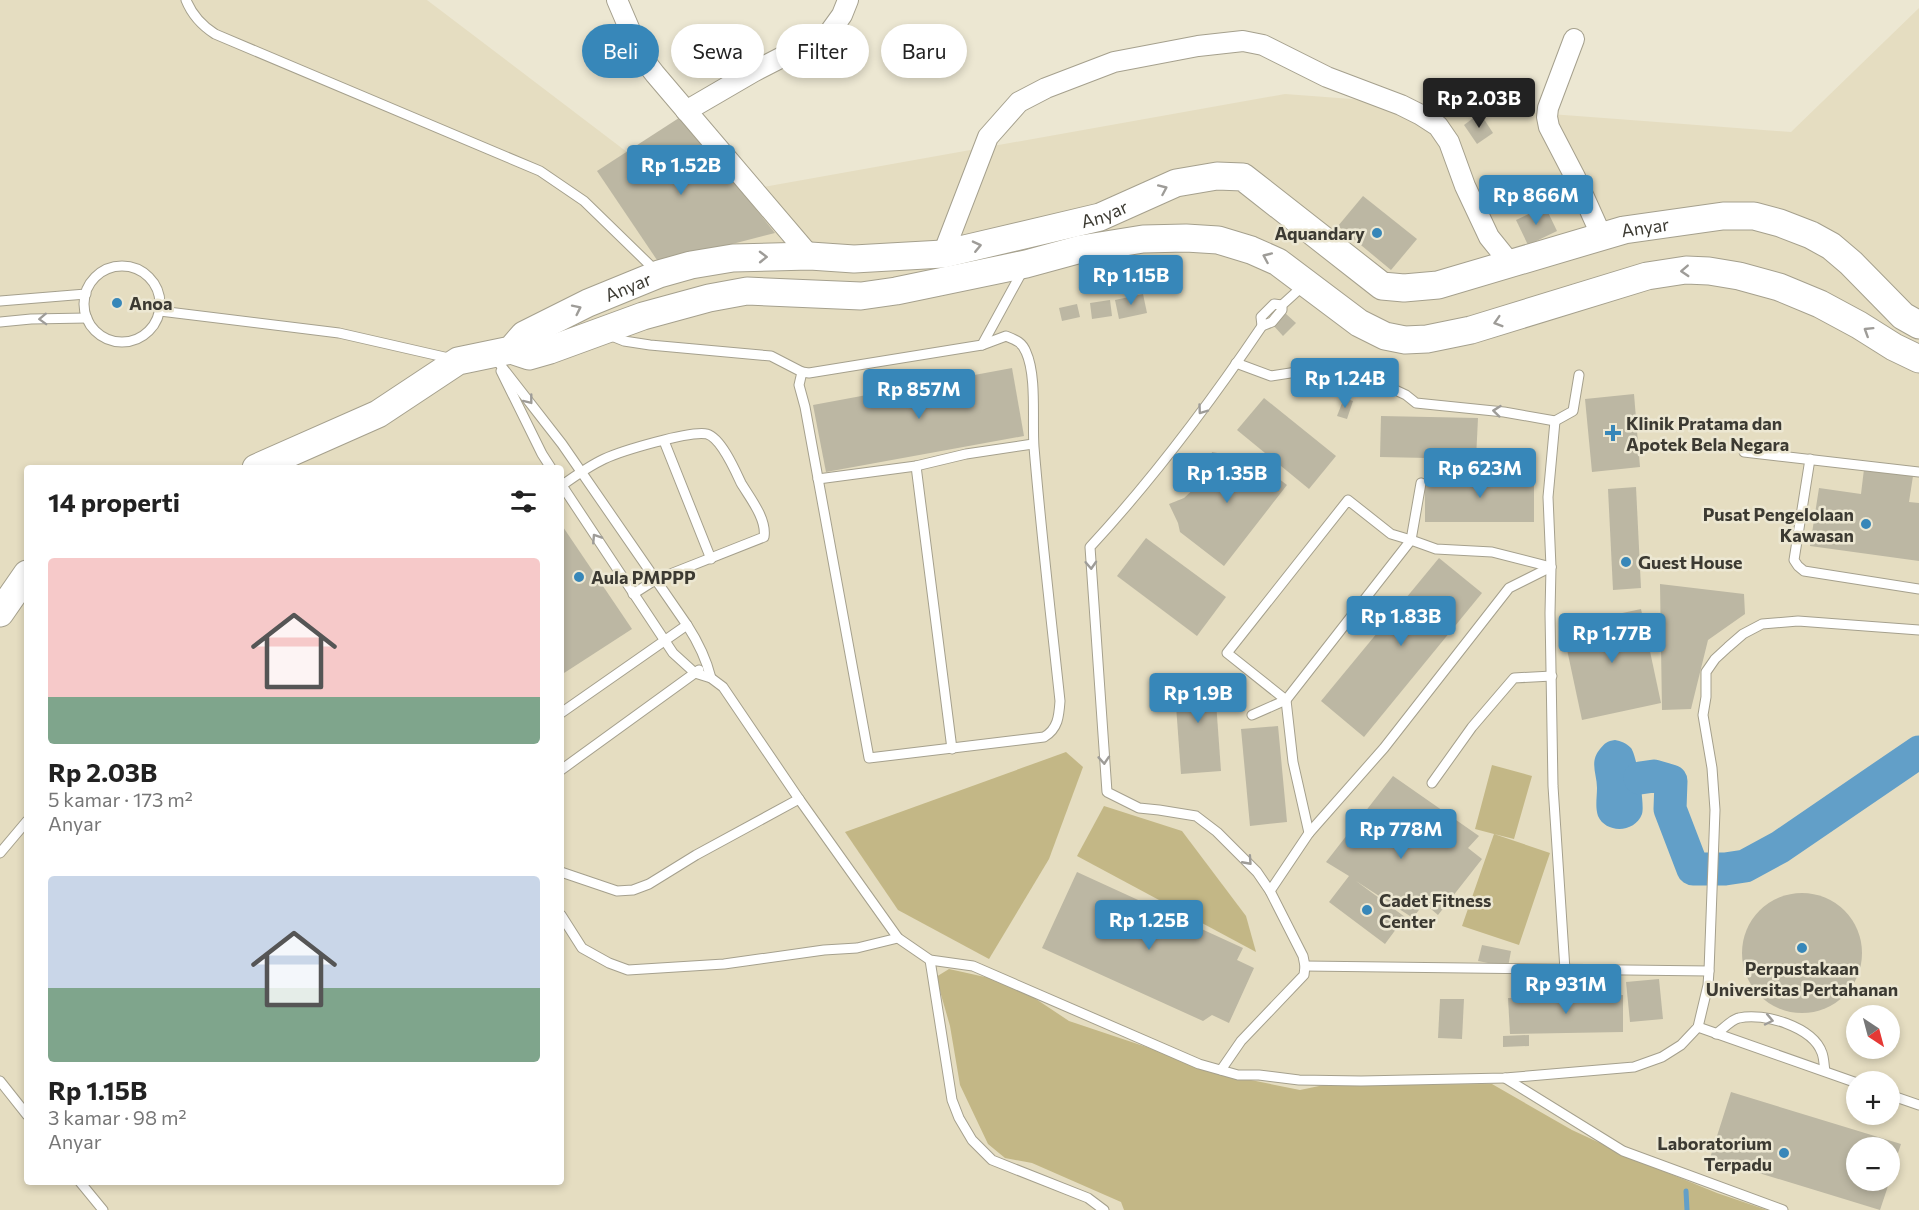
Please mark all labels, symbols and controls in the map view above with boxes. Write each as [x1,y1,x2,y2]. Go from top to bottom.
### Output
chip: Beli [582,24,659,78]
chip: Sewa [671,24,764,78]
chip: Filter [776,24,869,78]
chip: Baru [881,24,967,78]
pin: Rp 2.03B [1417,78,1541,129]
text: Rp 2.03B [1437,85,1521,109]
pin: Rp 1.52B [619,145,743,196]
text: Rp 1.52B [641,152,721,176]
pin: Rp 866M [1481,175,1591,226]
text: Rp 866M [1493,182,1579,206]
one-way arrow [1156,184,1167,196]
street label: Anyar [1079,195,1131,232]
street label: Anyar [1620,213,1671,241]
place label: Aquandary [1274,222,1365,244]
marker: Aquandary [1370,226,1384,240]
one-way arrow [972,240,982,253]
one-way arrow [758,251,767,263]
one-way arrow [1262,252,1273,264]
pin: Rp 1.15B [1069,255,1193,306]
text: Rp 1.15B [1093,262,1169,286]
one-way arrow [1681,264,1690,277]
street label: Anyar [601,267,654,306]
place label: Anoa [129,292,173,314]
marker: Anoa [110,296,124,310]
one-way arrow [570,304,581,316]
one-way arrow [39,313,48,325]
one-way arrow [1493,315,1504,327]
one-way arrow [1864,327,1875,338]
pin: Rp 1.24B [1283,358,1407,409]
text: Rp 1.24B [1305,365,1385,389]
pin: Rp 857M [864,369,974,420]
text: Rp 857M [877,376,961,400]
one-way arrow [521,394,532,405]
one-way arrow [1198,404,1209,415]
one-way arrow [1493,405,1502,418]
place label: Klinik Pratama dan Apotek Bela Negara [1626,412,1789,455]
marker: Klinik Pratama dan Apotek Bela Negara [1604,424,1622,442]
pin: Rp 623M [1425,448,1535,499]
pin: Rp 1.35B [1165,453,1289,504]
text: Rp 623M [1438,455,1522,479]
text: Rp 1.35B [1187,460,1267,484]
icon: filters [507,485,540,518]
text: 14 properti [48,486,180,517]
place label: Pusat Pengelolaan Kawasan [1703,503,1854,546]
marker: Pusat Pengelolaan Kawasan [1859,517,1873,531]
one-way arrow [592,534,604,544]
place label: Guest House [1638,551,1743,573]
marker: Guest House [1619,555,1633,569]
one-way arrow [1084,561,1097,570]
place label: Aula PMPPP [591,566,696,588]
marker: Aula PMPPP [572,570,586,584]
pin: Rp 1.83B [1339,596,1463,647]
icon: home [240,597,348,705]
text: Rp 1.83B [1361,603,1441,627]
pin: Rp 1.77B [1550,613,1674,664]
text: Rp 1.77B [1573,620,1651,644]
pin: Rp 1.9B [1143,673,1253,724]
text: Rp 1.9B [1163,680,1233,704]
one-way arrow [1097,755,1110,764]
text: Rp 2.03B [48,756,157,787]
text: 5 kamar · 173 m² [48,787,193,811]
pin: Rp 778M [1346,809,1456,860]
text: Anyar [48,811,102,835]
text: Rp 778M [1360,816,1443,840]
one-way arrow [1240,854,1251,865]
place label: Cadet Fitness Center [1379,889,1491,932]
pin: Rp 1.25B [1087,900,1211,951]
marker: Cadet Fitness Center [1360,903,1374,917]
text: Rp 1.25B [1109,907,1189,931]
icon: home [240,915,348,1023]
marker: Perpustakaan Universitas Pertahanan [1795,941,1809,955]
place label: Perpustakaan Universitas Pertahanan [1706,957,1898,1000]
pin: Rp 931M [1511,964,1621,1015]
text: Rp 931M [1525,971,1607,995]
north arrow [1846,1005,1900,1059]
map controls [1846,1005,1900,1191]
one-way arrow [1764,1012,1774,1025]
button: + [1846,1071,1900,1125]
text: Rp 1.15B [48,1074,147,1105]
text: 3 kamar · 98 m² [48,1105,186,1129]
text: Anyar [48,1129,102,1153]
place label: Laboratorium Terpadu [1657,1132,1772,1175]
button: − [1846,1137,1900,1191]
marker: Laboratorium Terpadu [1777,1146,1791,1160]

